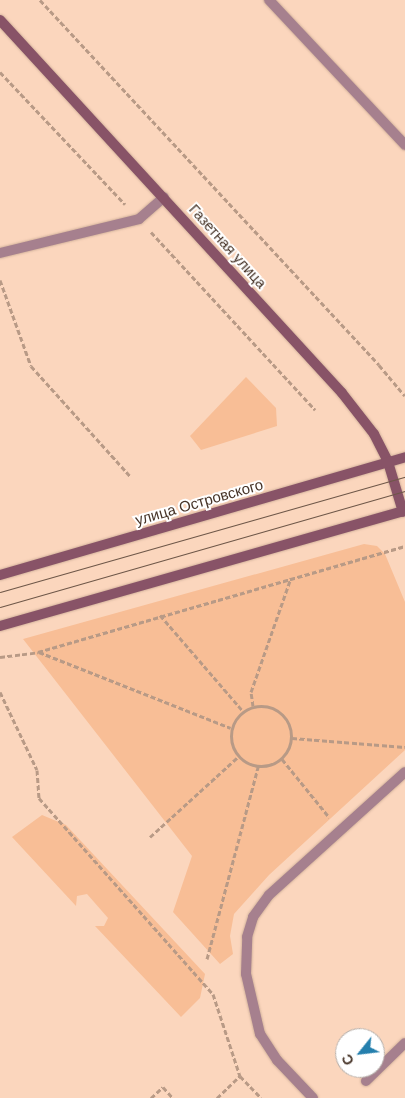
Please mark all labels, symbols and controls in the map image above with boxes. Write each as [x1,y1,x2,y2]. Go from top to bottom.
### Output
street label: Газетная улица [186,200,270,292]
street label: улица Островского [133,475,265,529]
north arrow [335,1028,385,1078]
text: С [338,1051,357,1068]

